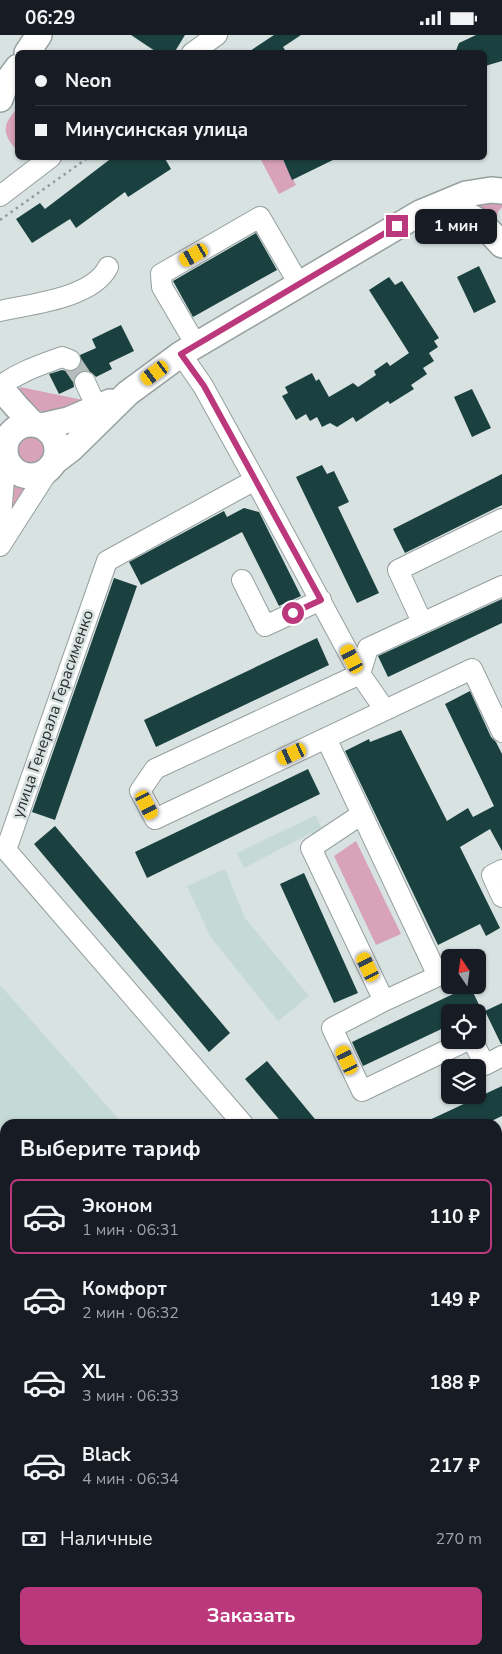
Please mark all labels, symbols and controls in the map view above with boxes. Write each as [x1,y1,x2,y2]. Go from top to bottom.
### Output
text: 06:29 [25,5,75,31]
text: Neon [65,68,112,94]
text: Минусинская улица [65,117,248,143]
callout: 1 мин [414,209,497,243]
route end [386,215,408,237]
text: 1 мин [434,215,478,237]
car [177,241,210,269]
car [138,358,171,388]
route start [282,602,304,624]
street label: улица Генерала Герасименко [7,607,99,821]
car [338,642,365,676]
car [275,741,308,767]
car [133,788,160,822]
north arrow [441,949,486,994]
map controls [441,949,486,1104]
car [354,950,381,984]
button: locate [441,1004,486,1049]
car [333,1043,360,1077]
button: layers [441,1059,486,1104]
text: Выберите тариф [20,1134,201,1164]
text: Эконом [82,1193,153,1219]
icon: car [22,1194,67,1239]
text: 110 ₽ [429,1204,480,1230]
text: 1 мин · 06:31 [82,1219,179,1241]
text: Комфорт [82,1276,167,1302]
icon: car [22,1277,67,1322]
text: 149 ₽ [429,1287,480,1313]
text: 2 мин · 06:32 [82,1302,179,1324]
text: XL [82,1359,105,1385]
icon: car [22,1360,67,1405]
text: 188 ₽ [429,1370,480,1396]
text: 3 мин · 06:33 [82,1385,179,1407]
text: Black [82,1442,131,1468]
icon: car [22,1443,67,1488]
text: 217 ₽ [429,1453,480,1479]
text: 4 мин · 06:34 [82,1468,179,1490]
icon: cash [20,1525,48,1553]
text: Наличные [60,1526,153,1552]
text: 270 m [435,1528,482,1550]
button: Заказать [20,1587,482,1645]

